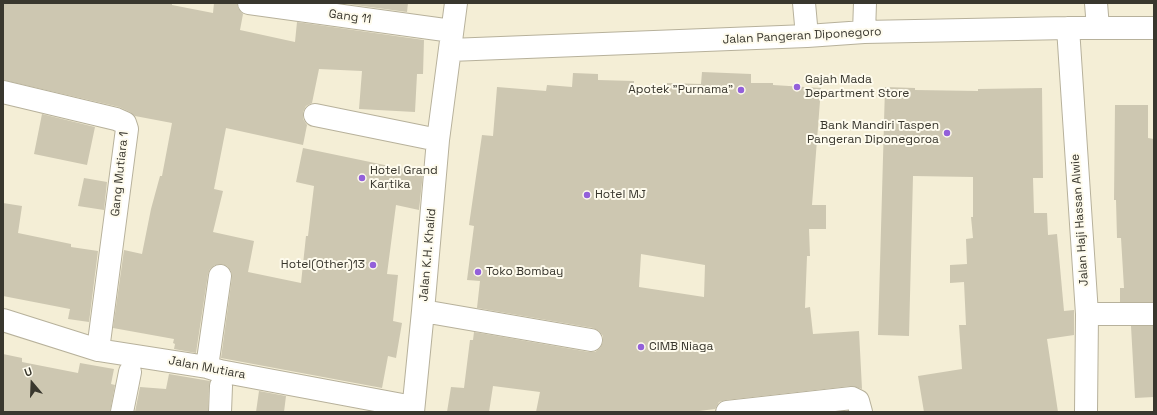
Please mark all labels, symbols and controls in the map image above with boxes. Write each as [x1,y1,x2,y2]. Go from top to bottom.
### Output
street label: Gang 11 [328,7,372,27]
street label: Jalan Pangeran Diponegoro [722,25,882,47]
place label: Gajah Mada Department Store [805,73,909,101]
marker: Gajah Mada Department Store [792,82,802,92]
place label: Apotek "Purnama" [628,83,733,97]
marker: Apotek "Purnama" [736,85,746,95]
place label: Bank Mandiri Taspen Pangeran Diponegoroa [807,119,939,147]
marker: Bank Mandiri Taspen Pangeran Diponegoroa [942,128,952,138]
street label: Gang Mutiara 1 [108,131,132,217]
street label: Jalan Haji Hassan Alwie [1068,153,1092,287]
place label: Hotel Grand Kartika [370,164,438,192]
marker: Hotel Grand Kartika [357,173,367,183]
place label: Hotel MJ [595,188,646,202]
marker: Hotel MJ [582,190,592,200]
street label: Jalan K.H. Khalid [417,208,439,302]
place label: Hotel(Other)13 [281,258,365,272]
marker: Hotel(Other)13 [368,260,378,270]
place label: Toko Bombay [486,265,563,279]
marker: Toko Bombay [473,267,483,277]
place label: CIMB Niaga [649,340,713,354]
marker: CIMB Niaga [636,342,646,352]
street label: Jalan Mutiara [167,353,247,383]
north arrow [12,363,52,403]
text: U [22,364,34,379]

